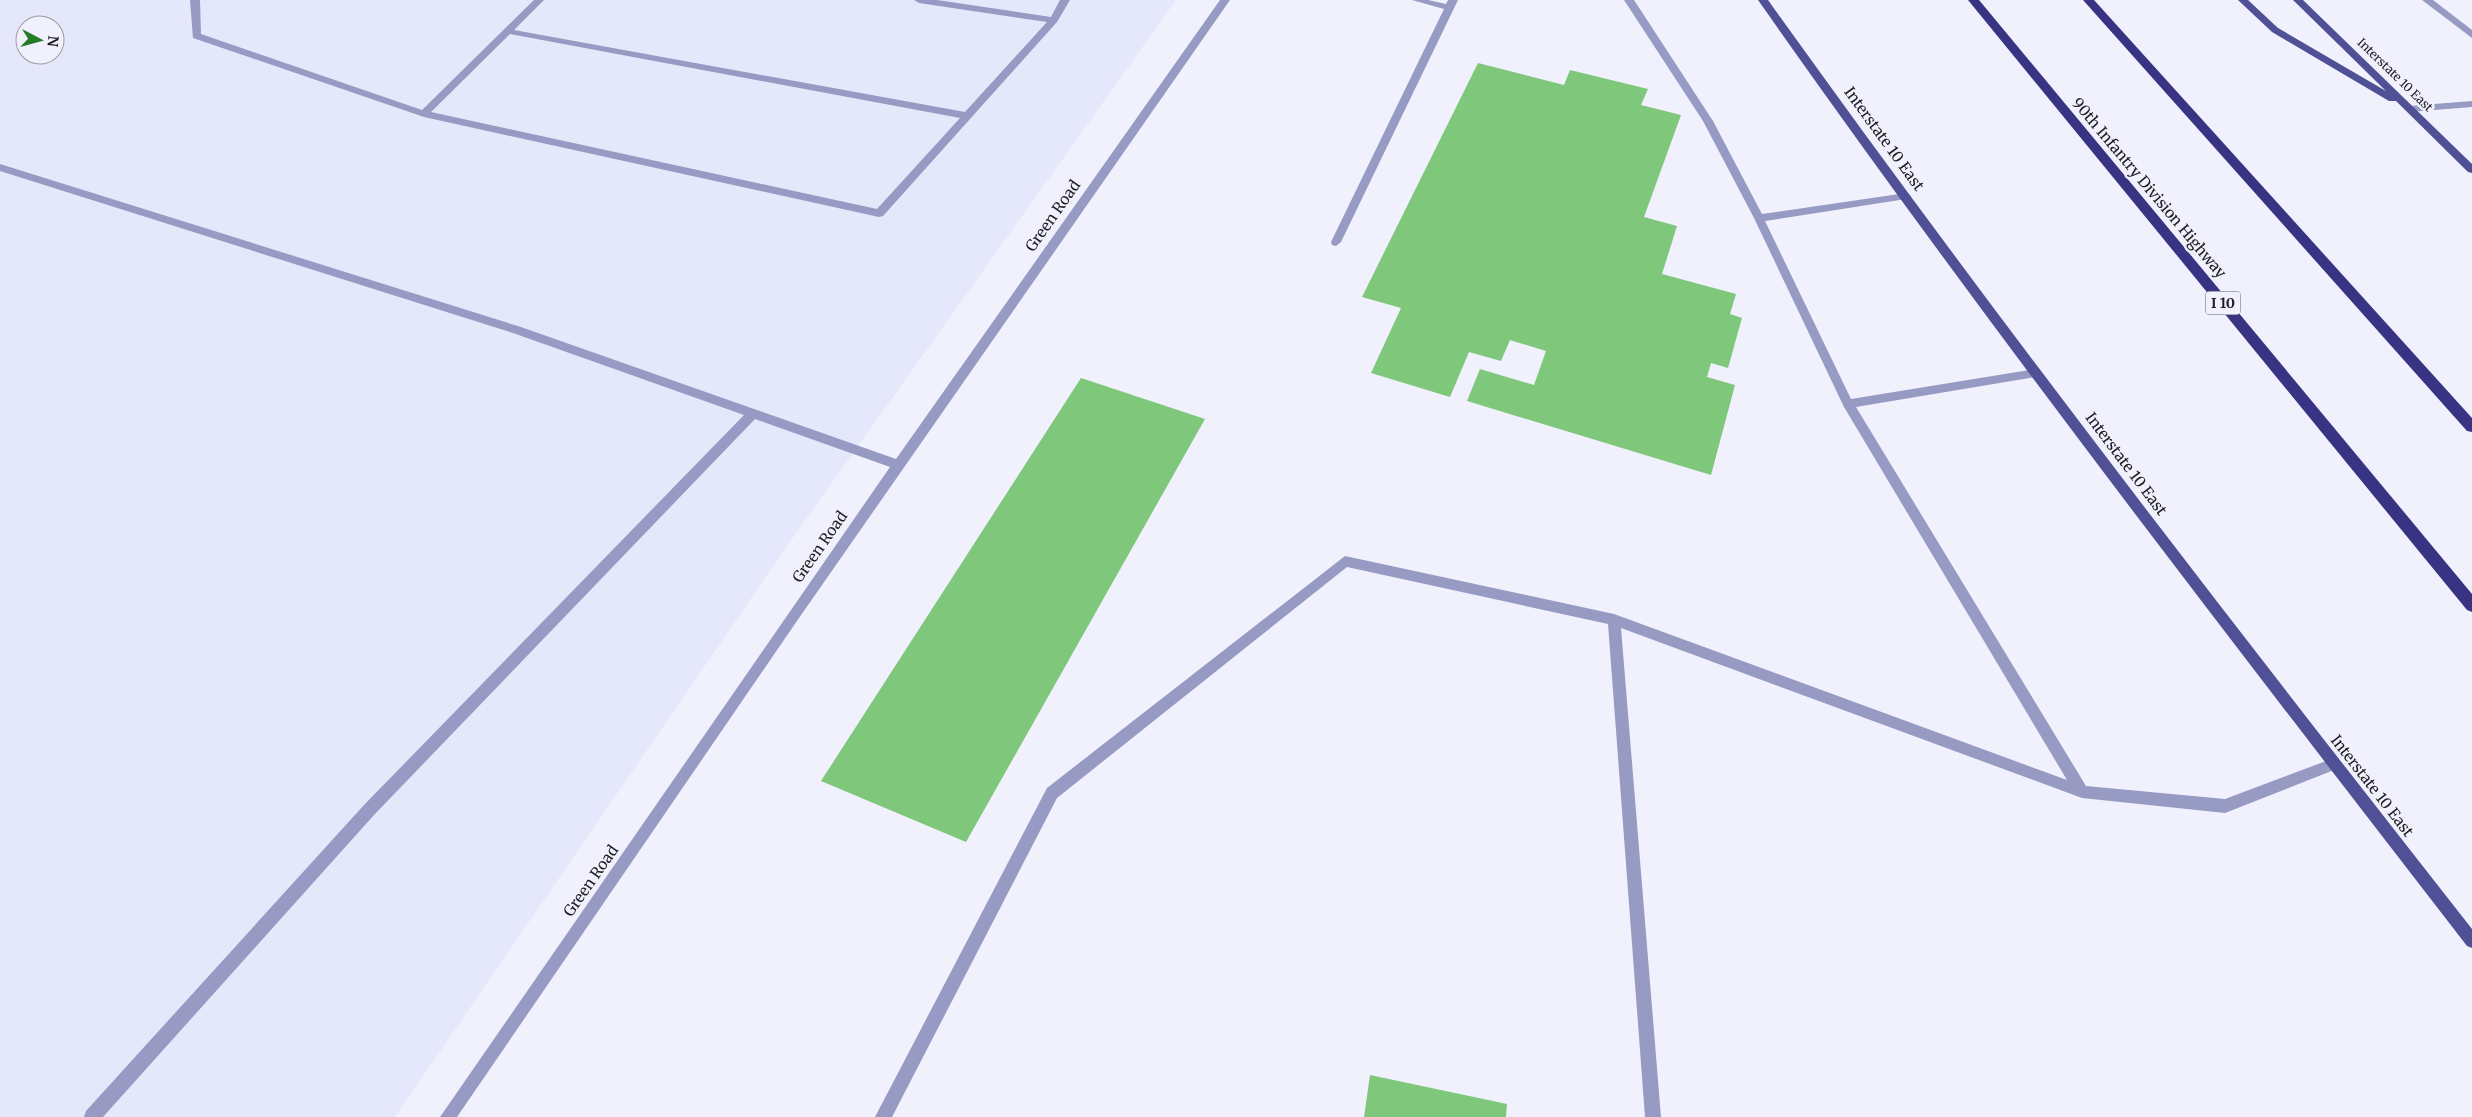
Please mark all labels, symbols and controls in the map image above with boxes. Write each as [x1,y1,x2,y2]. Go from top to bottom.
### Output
north arrow [15,15,65,65]
text: N [43,35,62,48]
street label: Interstate 10 East [2354,35,2436,115]
street label: Interstate 10 East [1840,83,1929,195]
street label: 90th Infantry Division Highway [2068,94,2231,282]
street label: Green Road [1021,176,1084,255]
road number: I 10 [2206,292,2240,314]
street label: Interstate 10 East [2082,409,2171,519]
street label: Green Road [788,507,851,586]
street label: Interstate 10 East [2327,731,2418,840]
street label: Green Road [559,841,622,920]

